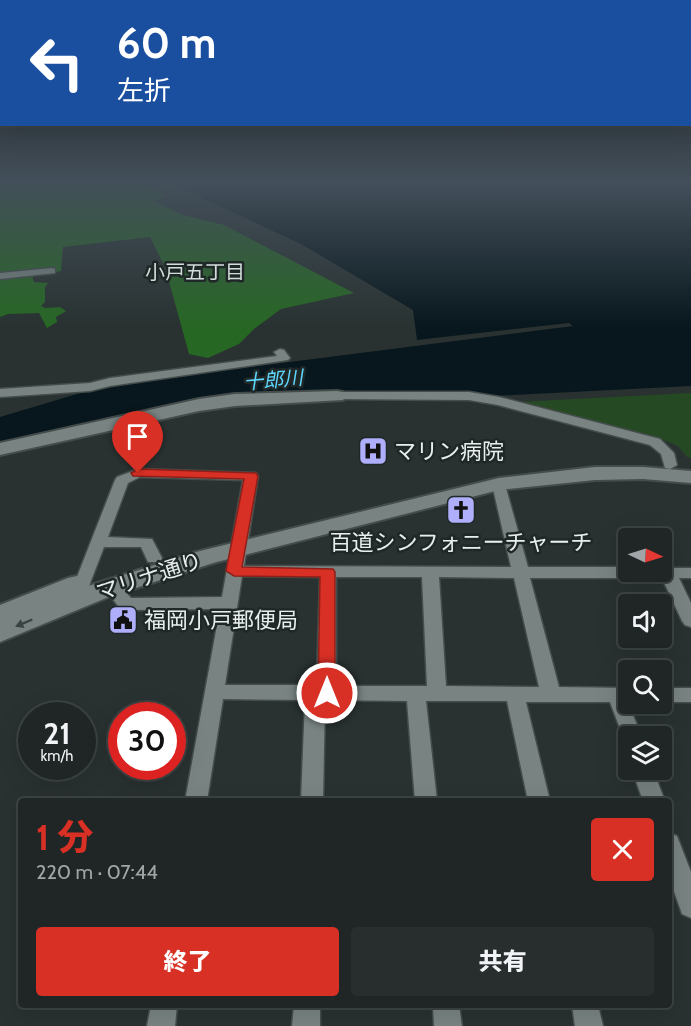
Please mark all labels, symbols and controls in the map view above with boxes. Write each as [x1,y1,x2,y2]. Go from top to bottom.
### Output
text: 60 m [117,17,216,69]
icon: left [18,24,96,102]
text: 左折 [117,74,171,107]
district label: 小戸五丁目 [145,260,245,284]
water label: 十郎川 [242,365,306,395]
pin [112,411,163,473]
icon: arrive [121,420,154,453]
hospital icon: マリン病院 [357,435,389,467]
place label: マリン病院 [394,438,504,465]
church icon: 百道シンフォニーチャーチ [445,494,477,526]
north arrow [618,528,672,582]
map controls [618,528,672,780]
place label: 百道シンフォニーチャーチ [329,529,593,556]
street label: マリナ通り [93,547,206,606]
button: sound [618,594,672,648]
public building icon: 福岡小戸郵便局 [107,604,139,636]
place label: 福岡小戸郵便局 [144,607,298,634]
one-way arrow [15,618,33,628]
button: search [618,660,672,714]
position arrow [295,661,359,725]
speed limit sign: 30 [108,702,186,780]
text: 21 [44,715,70,752]
button: layers [618,726,672,780]
text: km/h [41,747,73,765]
text: 1 分 [36,815,93,859]
button: close [591,818,654,881]
text: 220 m · 07:44 [36,860,158,884]
button: 終了 [36,927,339,996]
button: 共有 [351,927,654,996]

